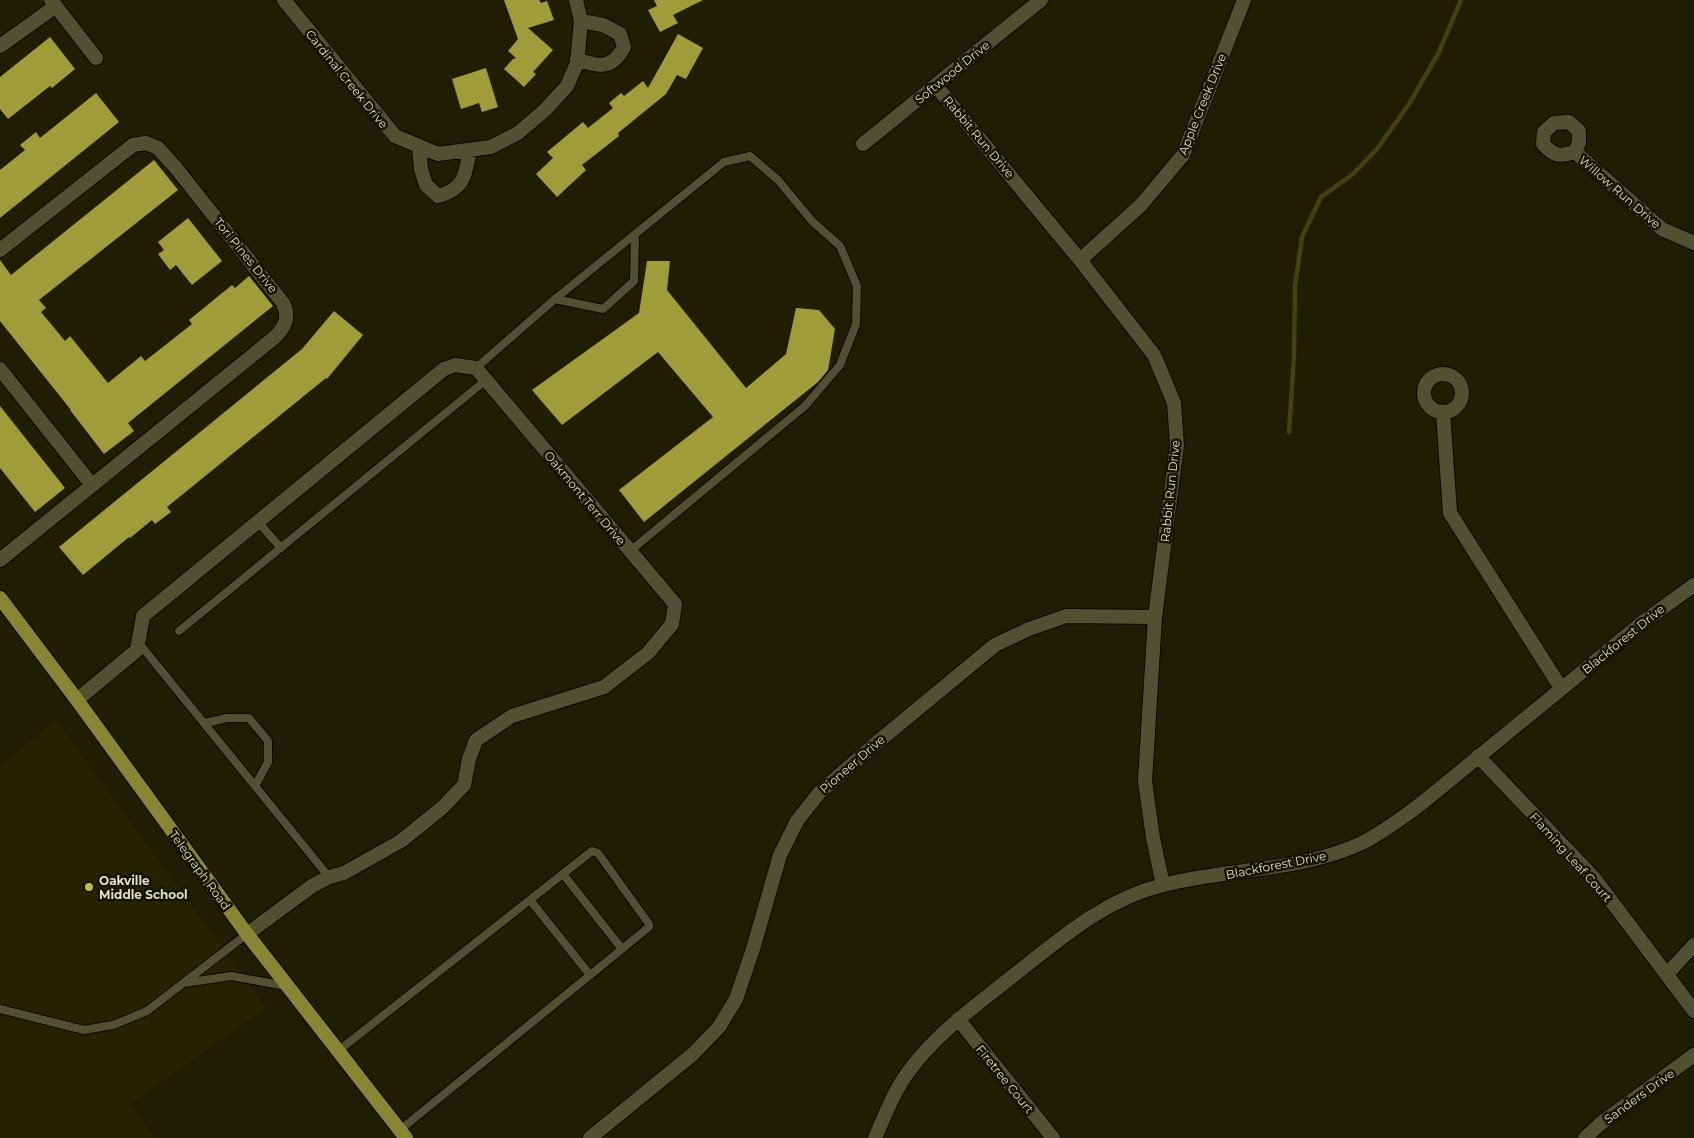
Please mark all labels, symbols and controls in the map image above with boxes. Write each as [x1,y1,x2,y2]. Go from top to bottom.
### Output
street label: Cardinal Creek Drive [303,27,391,131]
street label: Softwood Drive [912,37,992,107]
street label: Apple Creek Drive [1175,51,1229,157]
street label: Rabbit Run Drive [940,93,1018,181]
street label: Willow Run Drive [1576,152,1664,232]
street label: Tori Pines Drive [211,214,281,296]
street label: Rabbit Run Drive [1157,439,1183,543]
street label: Oakmont Terr Drive [541,448,629,548]
street label: Blackforest Drive [1579,601,1667,677]
street label: Pioneer Drive [816,732,888,796]
street label: Flaming Leaf Court [1527,809,1615,905]
street label: Telegraph Road [166,827,234,913]
street label: Blackforest Drive [1225,848,1327,882]
place label: Oakville Middle School [99,873,188,902]
marker: Oakville Middle School [83,881,95,893]
street label: Firetree Court [973,1042,1037,1116]
street label: Sanders Drive [1601,1065,1677,1127]

